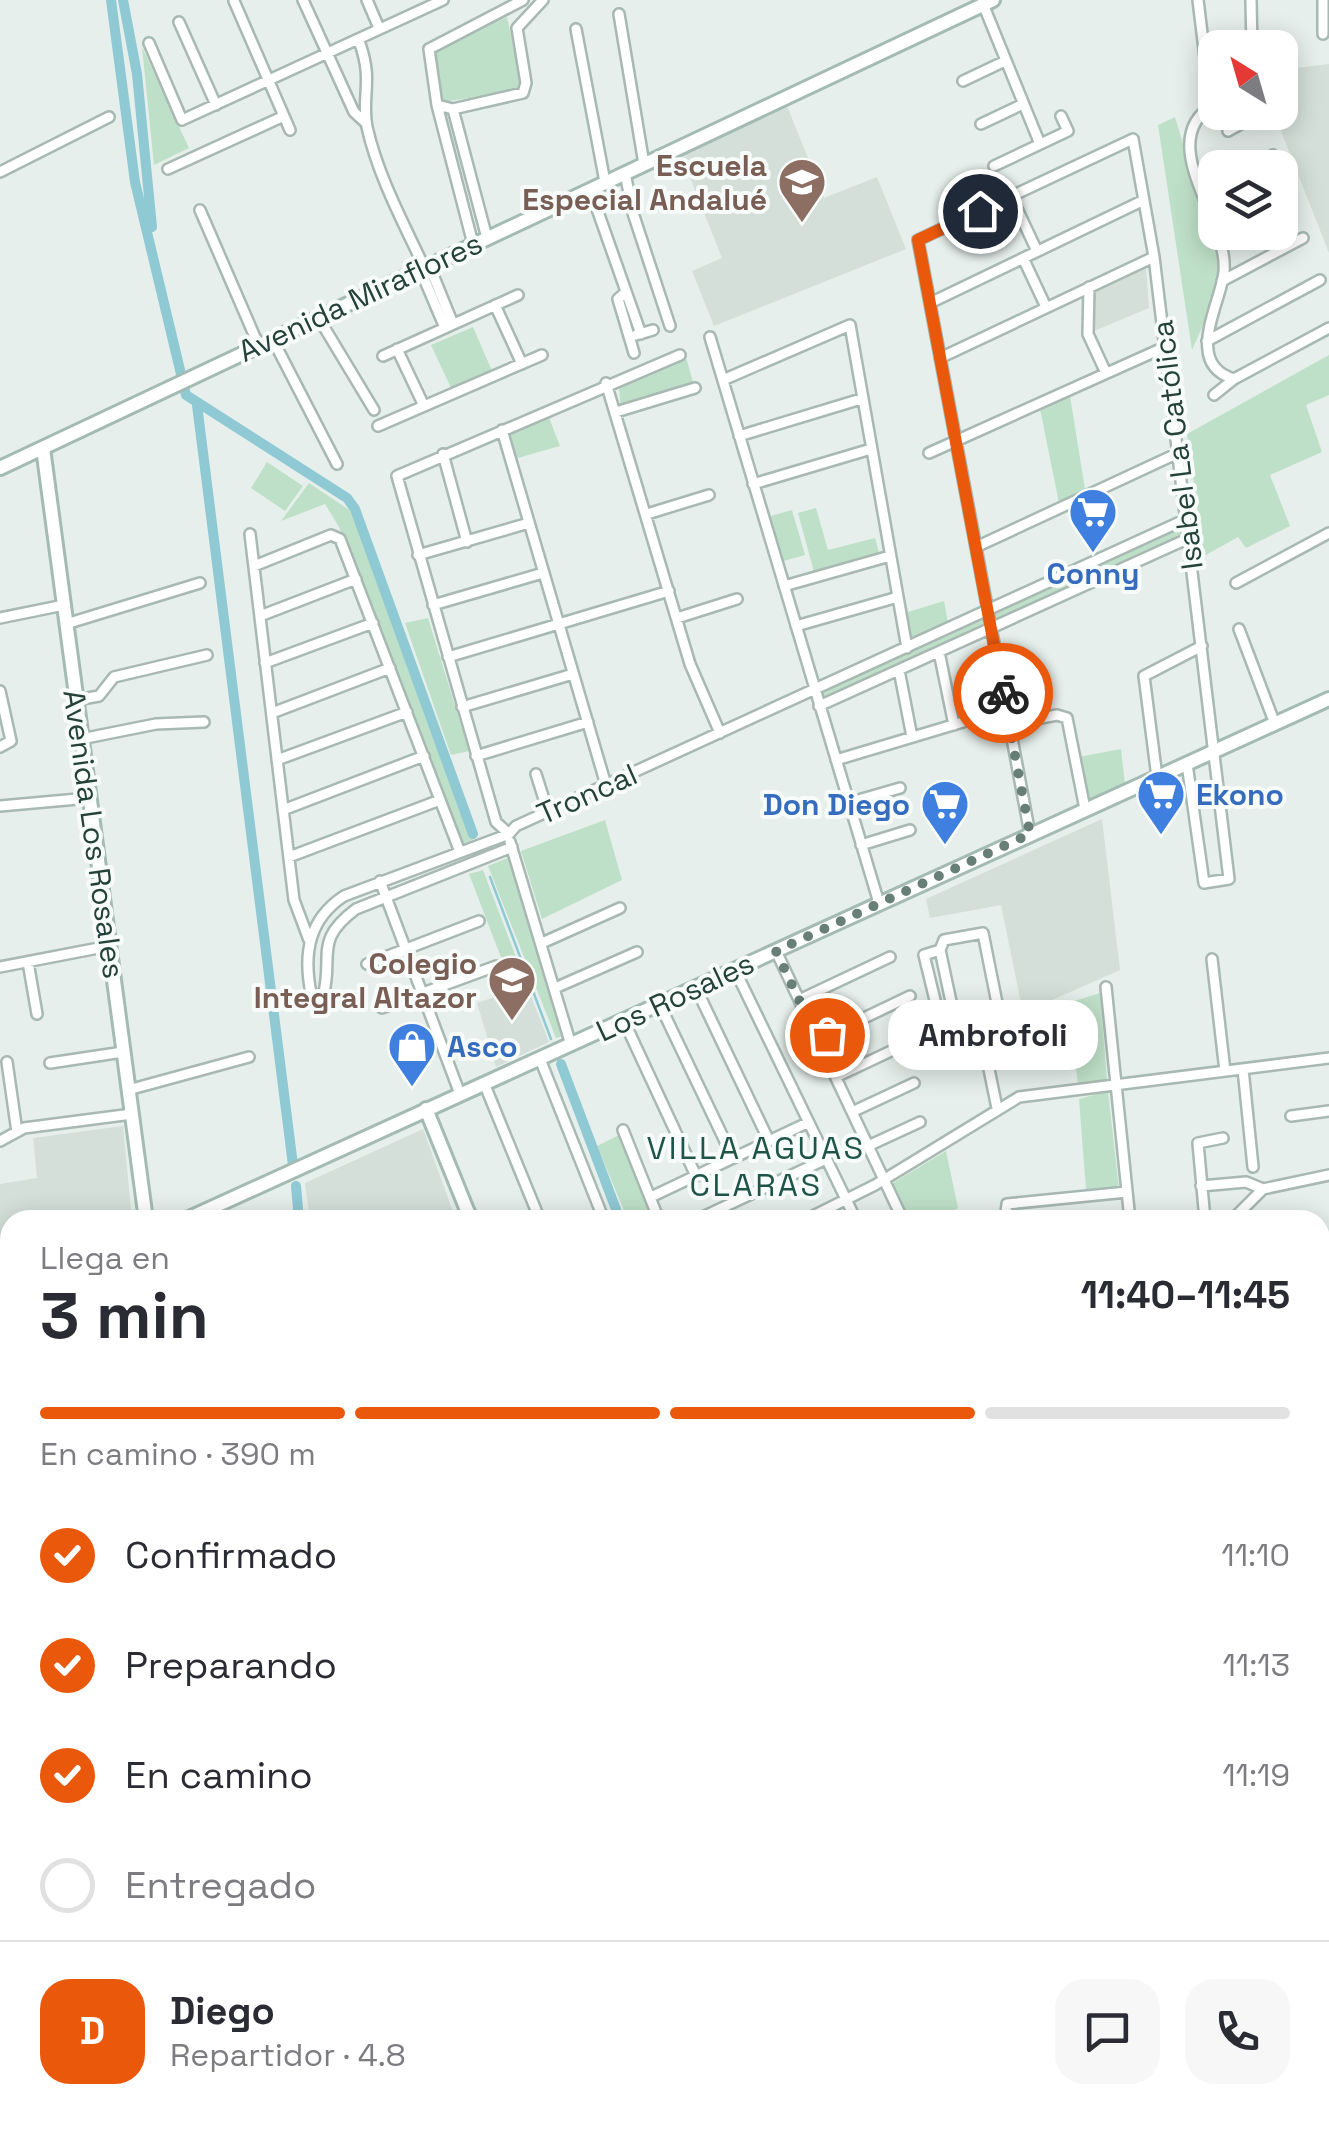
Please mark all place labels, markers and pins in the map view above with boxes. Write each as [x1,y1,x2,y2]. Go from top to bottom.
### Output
place label: Escuela Especial Andalué [522,146,767,219]
school or university icon: Escuela Especial Andalué [776,156,828,224]
pin [938,169,1023,254]
supermarket icon: Conny [1067,486,1119,554]
place label: Conny [1047,554,1139,593]
supermarket icon: Ekono [1135,768,1187,836]
place label: Ekono [1196,775,1284,814]
supermarket icon: Don Diego [919,778,971,846]
place label: Don Diego [763,785,910,824]
place label: Colegio Integral Altazor [254,944,477,1017]
school or university icon: Colegio Integral Altazor [486,954,538,1022]
pin [785,993,870,1078]
callout: Ambrofoli [887,1000,1097,1070]
shop icon: Asco [386,1020,438,1088]
place label: Asco [447,1027,518,1066]

